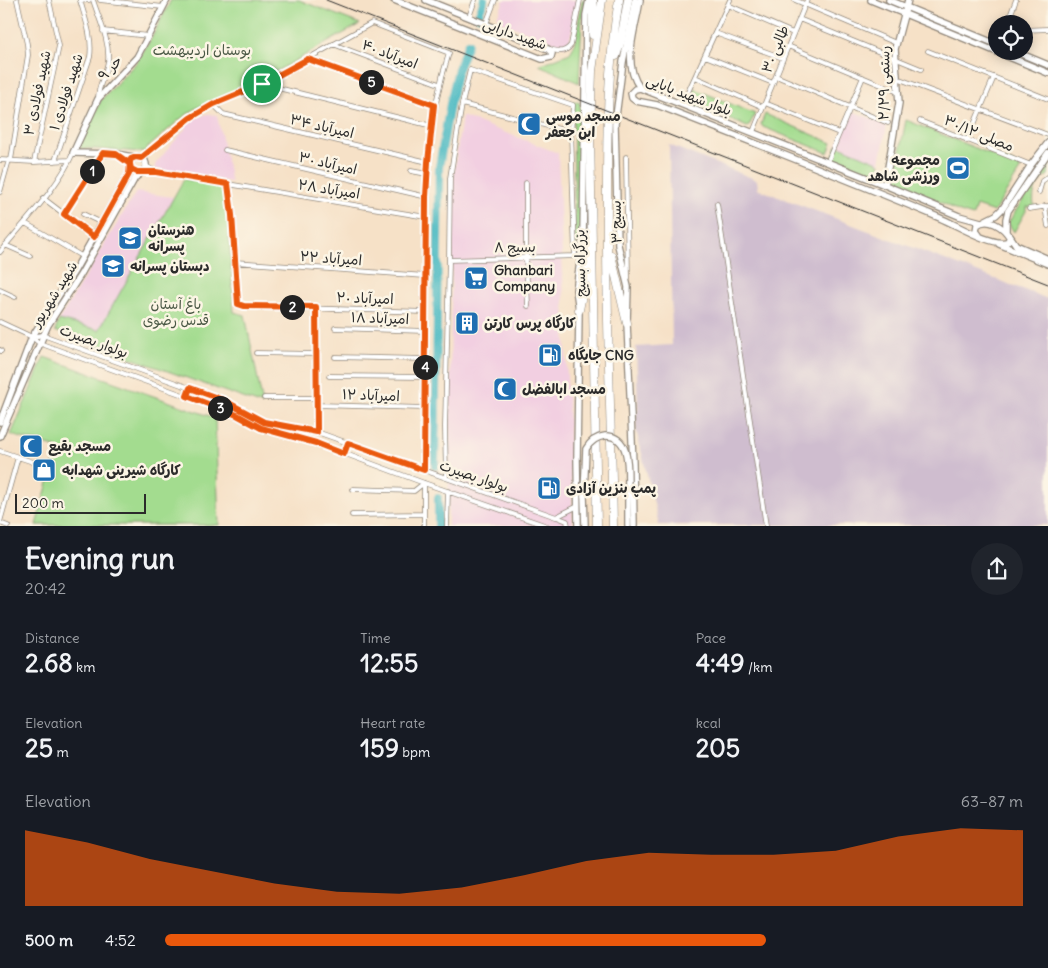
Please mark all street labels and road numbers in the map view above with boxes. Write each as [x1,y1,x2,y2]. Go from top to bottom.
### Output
street label: شهید دارایی [481,14,549,54]
street label: طالبی ۳۰ [757,22,793,76]
street label: امیرآباد ۴۰ [360,35,420,73]
street label: رستمی ۲/۲۹ [874,45,894,121]
street label: شهید فولادی ۳ [19,49,55,137]
street label: شهید فولادی ۱ [45,51,87,133]
street label: حر ۹ [94,52,126,84]
street label: بلوار شهید بابایی [644,70,734,120]
street label: امیرآباد ۳۴ [288,110,356,142]
street label: مصلی ۳۰/۱۲ [941,111,1017,155]
street label: امیرآباد ۳۰ [297,148,359,178]
street label: امیرآباد ۲۸ [297,175,361,203]
street label: بسیج ۳ [607,200,626,244]
street label: بزرگراه بسیج [570,229,591,297]
street label: بسیج ۸ [494,238,536,257]
street label: امیرآباد ۲۲ [299,247,363,269]
street label: شهید شهریور [26,258,81,331]
street label: امیرآباد ۲۰ [336,288,394,308]
street label: امیرآباد ۱۸ [351,308,409,328]
street label: بولوار بصیرت [57,320,131,363]
street label: امیرآباد ۱۲ [342,385,400,405]
street label: بولوار بصیرت [437,456,511,497]

